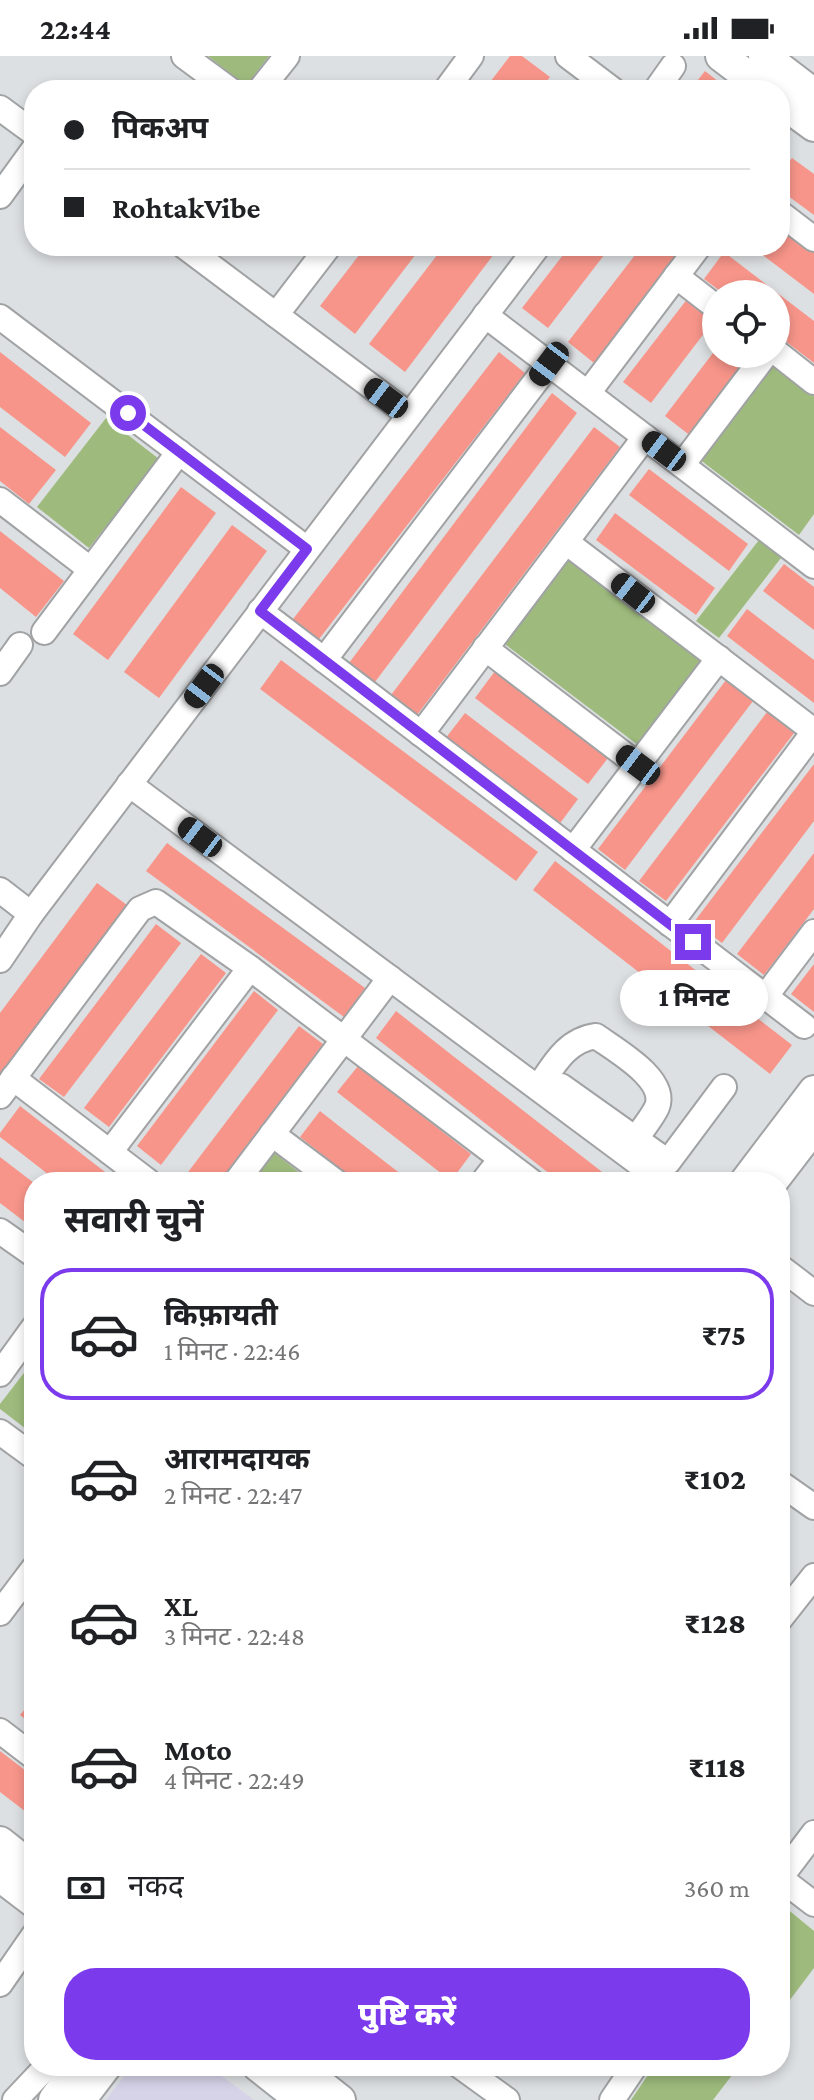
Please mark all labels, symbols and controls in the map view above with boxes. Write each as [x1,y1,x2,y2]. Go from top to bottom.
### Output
text: 22:44 [40,12,111,45]
text: पिकअप [112,111,208,144]
text: RohtakVibe [112,191,261,224]
map controls [702,280,790,368]
button: locate [702,280,790,368]
car [525,338,573,390]
car [360,374,412,422]
route start [110,395,146,431]
car [638,427,690,475]
car [607,569,659,617]
car [180,660,228,712]
car [612,741,664,789]
car [174,813,226,861]
route end [675,924,711,960]
callout: 1 मिनट [619,970,767,1026]
text: 1 मिनट [658,983,730,1012]
text: सवारी चुनें [64,1200,203,1240]
icon: car [68,1298,140,1370]
text: किफ़ायती [164,1298,278,1331]
text: ₹75 [702,1318,746,1351]
text: 1 मिनट · 22:46 [164,1337,300,1366]
icon: car [68,1442,140,1514]
text: आरामदायक [164,1442,310,1475]
text: ₹102 [684,1462,746,1495]
text: 2 मिनट · 22:47 [164,1481,302,1510]
icon: car [68,1586,140,1658]
text: XL [164,1589,198,1622]
text: ₹128 [684,1606,746,1639]
text: 3 मिनट · 22:48 [164,1622,305,1651]
icon: car [68,1730,140,1802]
text: Moto [164,1733,232,1766]
text: ₹118 [688,1750,746,1783]
text: 4 मिनट · 22:49 [164,1766,305,1795]
icon: cash [64,1866,108,1910]
text: नकद [128,1869,184,1902]
text: 360 m [684,1874,750,1903]
button: पुष्टि करें [64,1968,750,2060]

